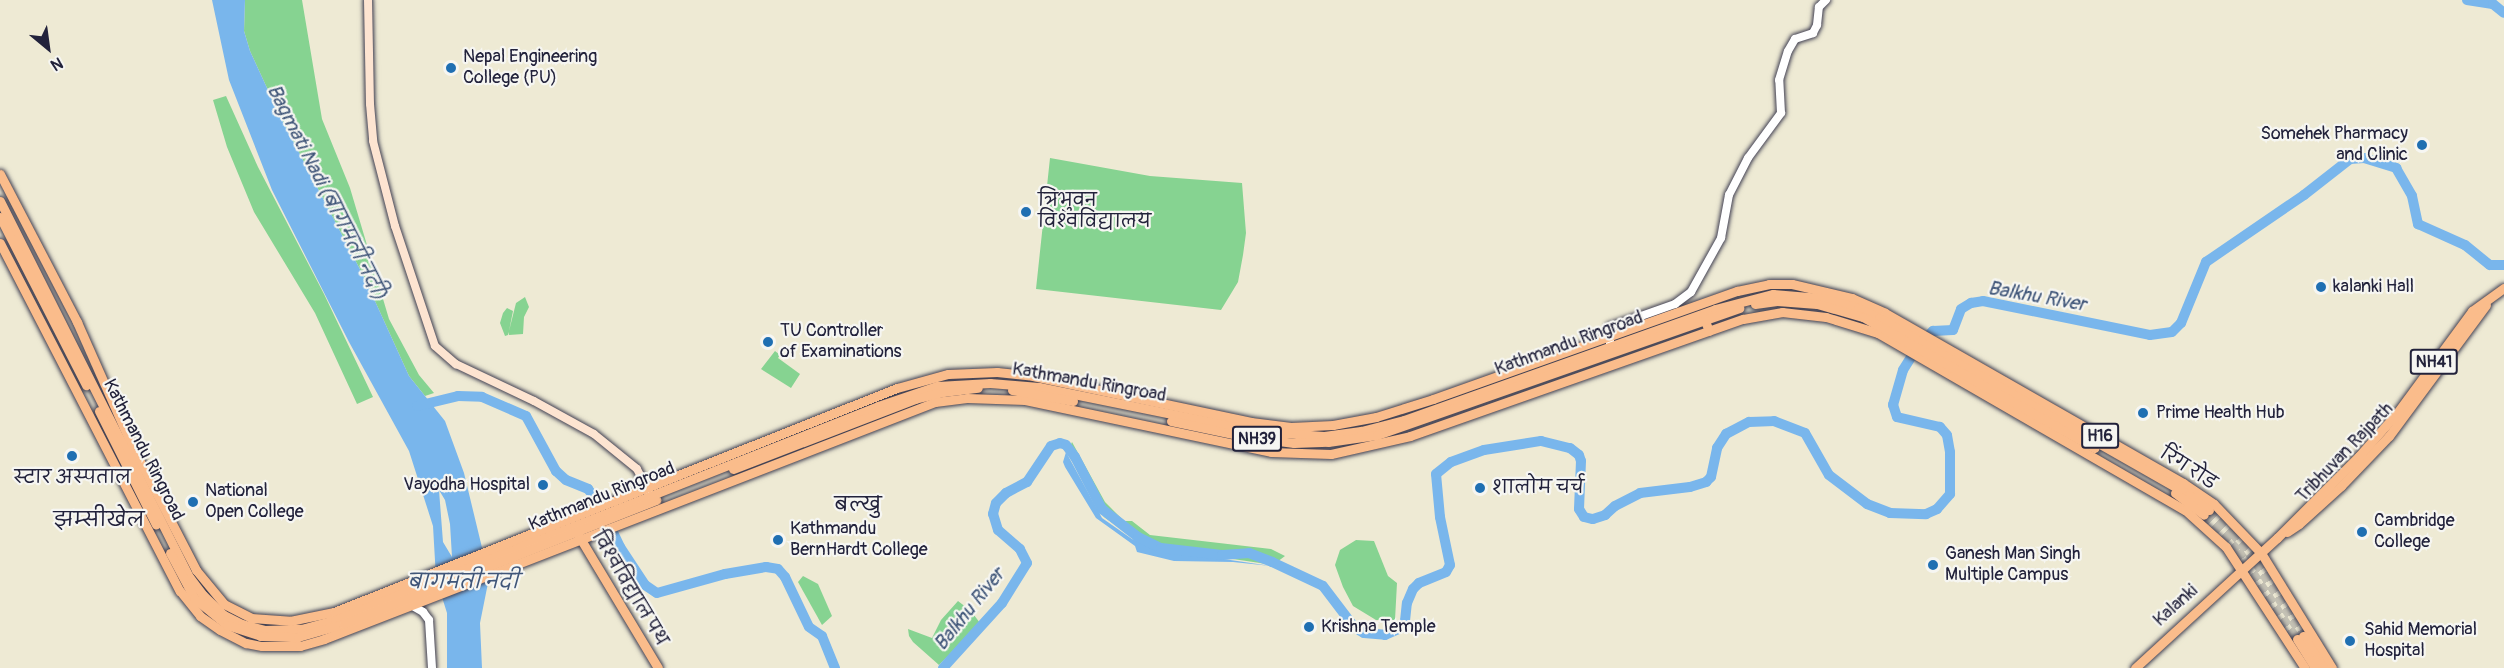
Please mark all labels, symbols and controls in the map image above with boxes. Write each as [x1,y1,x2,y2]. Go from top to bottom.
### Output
north arrow [18,18,78,78]
place label: Nepal Engineering College (PU) [463,47,597,90]
text: N [47,52,66,75]
marker: Nepal Engineering College (PU) [444,61,458,75]
water label: Bagmati Nadi (बागमती नदी) [262,80,392,304]
place label: Somehek Pharmacy and Clinic [2260,124,2408,166]
marker: Somehek Pharmacy and Clinic [2413,136,2431,154]
place label: त्रिभुवन विश्वविद्यालय [1038,191,1151,234]
marker: त्रिभुवन विश्वविद्यालय [1019,205,1033,219]
water label: Balkhu River [1986,276,2088,316]
place label: kalanki Hall [2333,276,2414,298]
marker: kalanki Hall [2314,280,2328,294]
street label: Kathmandu Ringroad [1492,307,1646,381]
place label: TU Controller of Examinations [780,321,902,364]
marker: TU Controller of Examinations [761,335,775,349]
road number: NH41 [2408,349,2460,375]
street label: Kathmandu Ringroad [1010,359,1168,407]
street label: Kathmandu Ringroad [98,376,188,524]
street label: Tribhuvan Rajpath [2292,399,2398,507]
place label: Prime Health Hub [2156,402,2285,424]
marker: Prime Health Hub [2134,404,2152,422]
road number: H16 [2080,423,2120,449]
road number: NH39 [1232,426,1282,452]
street label: रिंग रोड [2156,443,2220,495]
marker: स्टार अस्पताल [63,447,81,465]
street label: Kathmandu Ringroad [526,458,678,536]
place label: स्टार अस्पताल [13,467,131,489]
place label: Vayodha Hospital [403,474,530,496]
marker: Vayodha Hospital [534,476,552,494]
place label: शालोम चर्च [1492,477,1584,499]
place label: National Open College [205,481,304,524]
marker: शालोम चर्च [1473,481,1487,495]
district label: बल्खु [835,492,881,516]
marker: National Open College [186,495,200,509]
district label: झम्सीखेल [53,507,145,531]
place label: Cambridge College [2374,511,2455,554]
place label: Kathmandu BernHardt College [790,519,928,562]
marker: Cambridge College [2355,525,2369,539]
street label: विश्वविद्याल पथ [586,528,672,650]
marker: Kathmandu BernHardt College [771,533,785,547]
place label: Ganesh Man Singh Multiple Campus [1945,544,2080,586]
marker: Ganesh Man Singh Multiple Campus [1926,558,1940,572]
water label: Balkhu River [928,563,1010,655]
water label: बागमती नदी [407,569,519,593]
street label: Kalanki [2149,580,2203,632]
place label: Krishna Temple [1321,616,1436,638]
marker: Krishna Temple [1302,620,1316,634]
place label: Sahid Memorial Hospital [2364,620,2477,662]
marker: Sahid Memorial Hospital [2341,632,2359,650]

